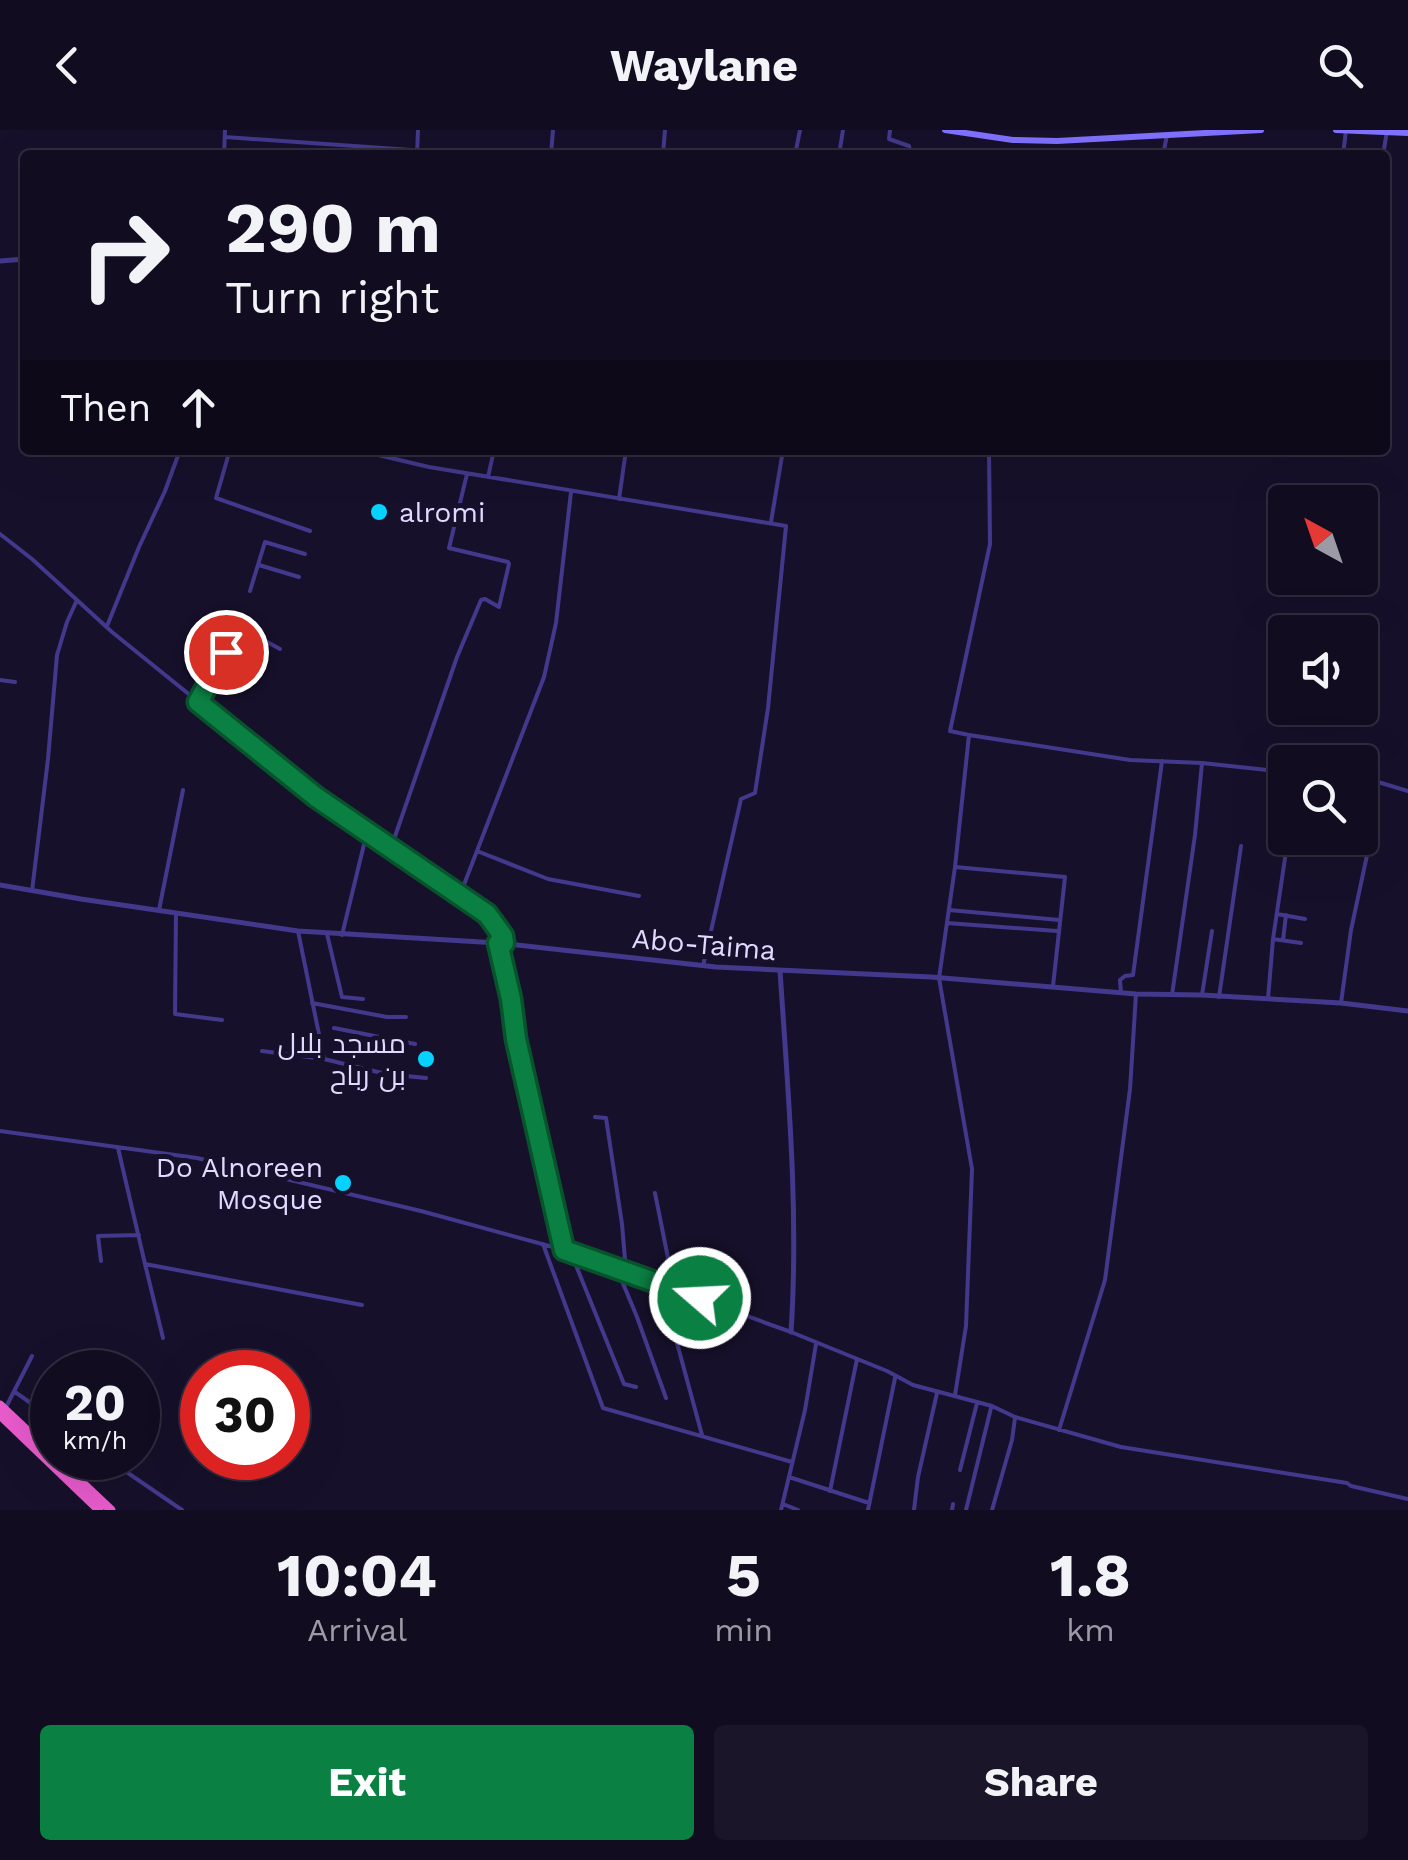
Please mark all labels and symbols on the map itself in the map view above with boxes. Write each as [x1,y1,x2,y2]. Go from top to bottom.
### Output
north arrow [1268,485,1378,595]
place label: alromi [399,496,485,529]
marker: alromi [368,501,390,523]
pin [184,610,269,695]
street label: Abo-Taima [631,922,777,967]
place label: مسجد بلال بن رباح [278,1027,406,1094]
marker: مسجد بلال بن رباح [415,1048,437,1070]
place label: Do Alnoreen Mosque [156,1151,323,1216]
marker: Do Alnoreen Mosque [332,1172,354,1194]
position arrow [648,1246,752,1350]
speed limit sign: 30 [180,1350,310,1480]

